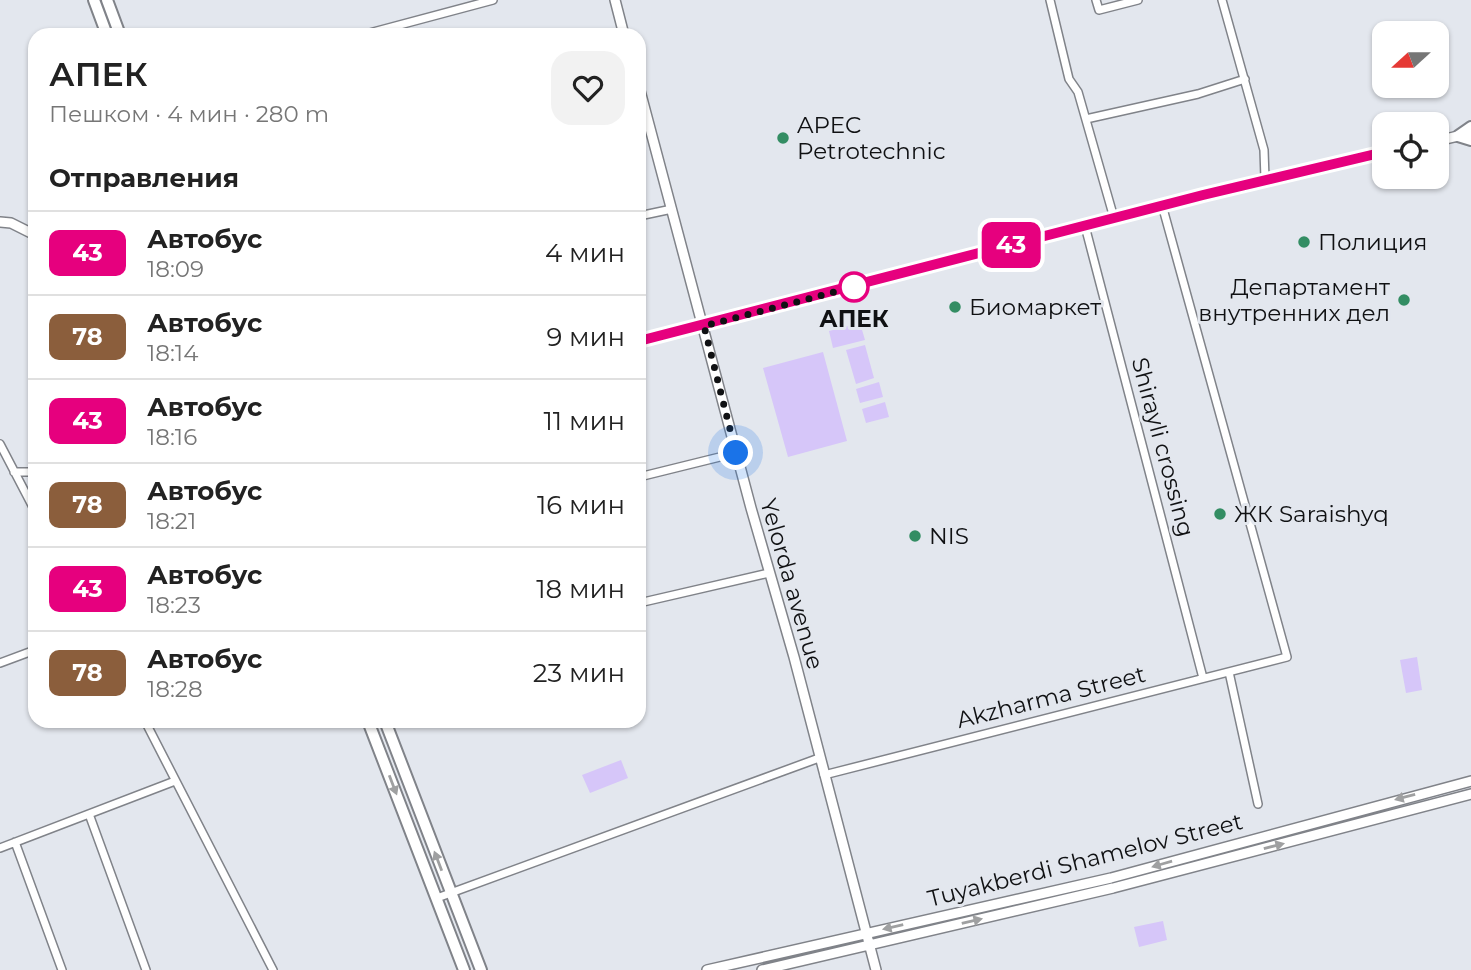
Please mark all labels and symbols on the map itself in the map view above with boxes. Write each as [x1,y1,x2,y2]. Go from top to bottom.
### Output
north arrow [1372,21,1449,98]
place label: APEC Petrotechnic [797,111,946,165]
marker: APEC Petrotechnic [775,130,791,146]
line badge: 43 [979,222,1042,268]
place label: Полиция [1318,228,1427,256]
marker: Полиция [1296,234,1312,250]
marker: АПЕК [839,272,869,302]
place label: Департамент внутренних дел [1198,273,1390,327]
marker: Департамент внутренних дел [1396,292,1412,308]
place label: Биомаркет [969,293,1101,321]
marker: Биомаркет [947,299,963,315]
place label: АПЕК [819,305,889,333]
street label: Shirayli crossing [1126,354,1200,540]
your location [718,435,753,470]
street label: Yelorda avenue [754,495,830,673]
place label: ЖК Saraishyq [1234,500,1389,528]
marker: ЖК Saraishyq [1212,506,1228,522]
place label: NIS [929,522,969,550]
marker: NIS [907,528,923,544]
street label: Akzharma Street [954,660,1148,734]
one-way arrow [387,774,398,795]
one-way arrow [1394,793,1415,803]
street label: Tuyakberdi Shamelov Street [925,807,1245,913]
one-way arrow [1263,840,1285,851]
one-way arrow [432,850,443,871]
one-way arrow [1151,859,1172,869]
one-way arrow [961,915,983,926]
one-way arrow [882,921,904,932]

